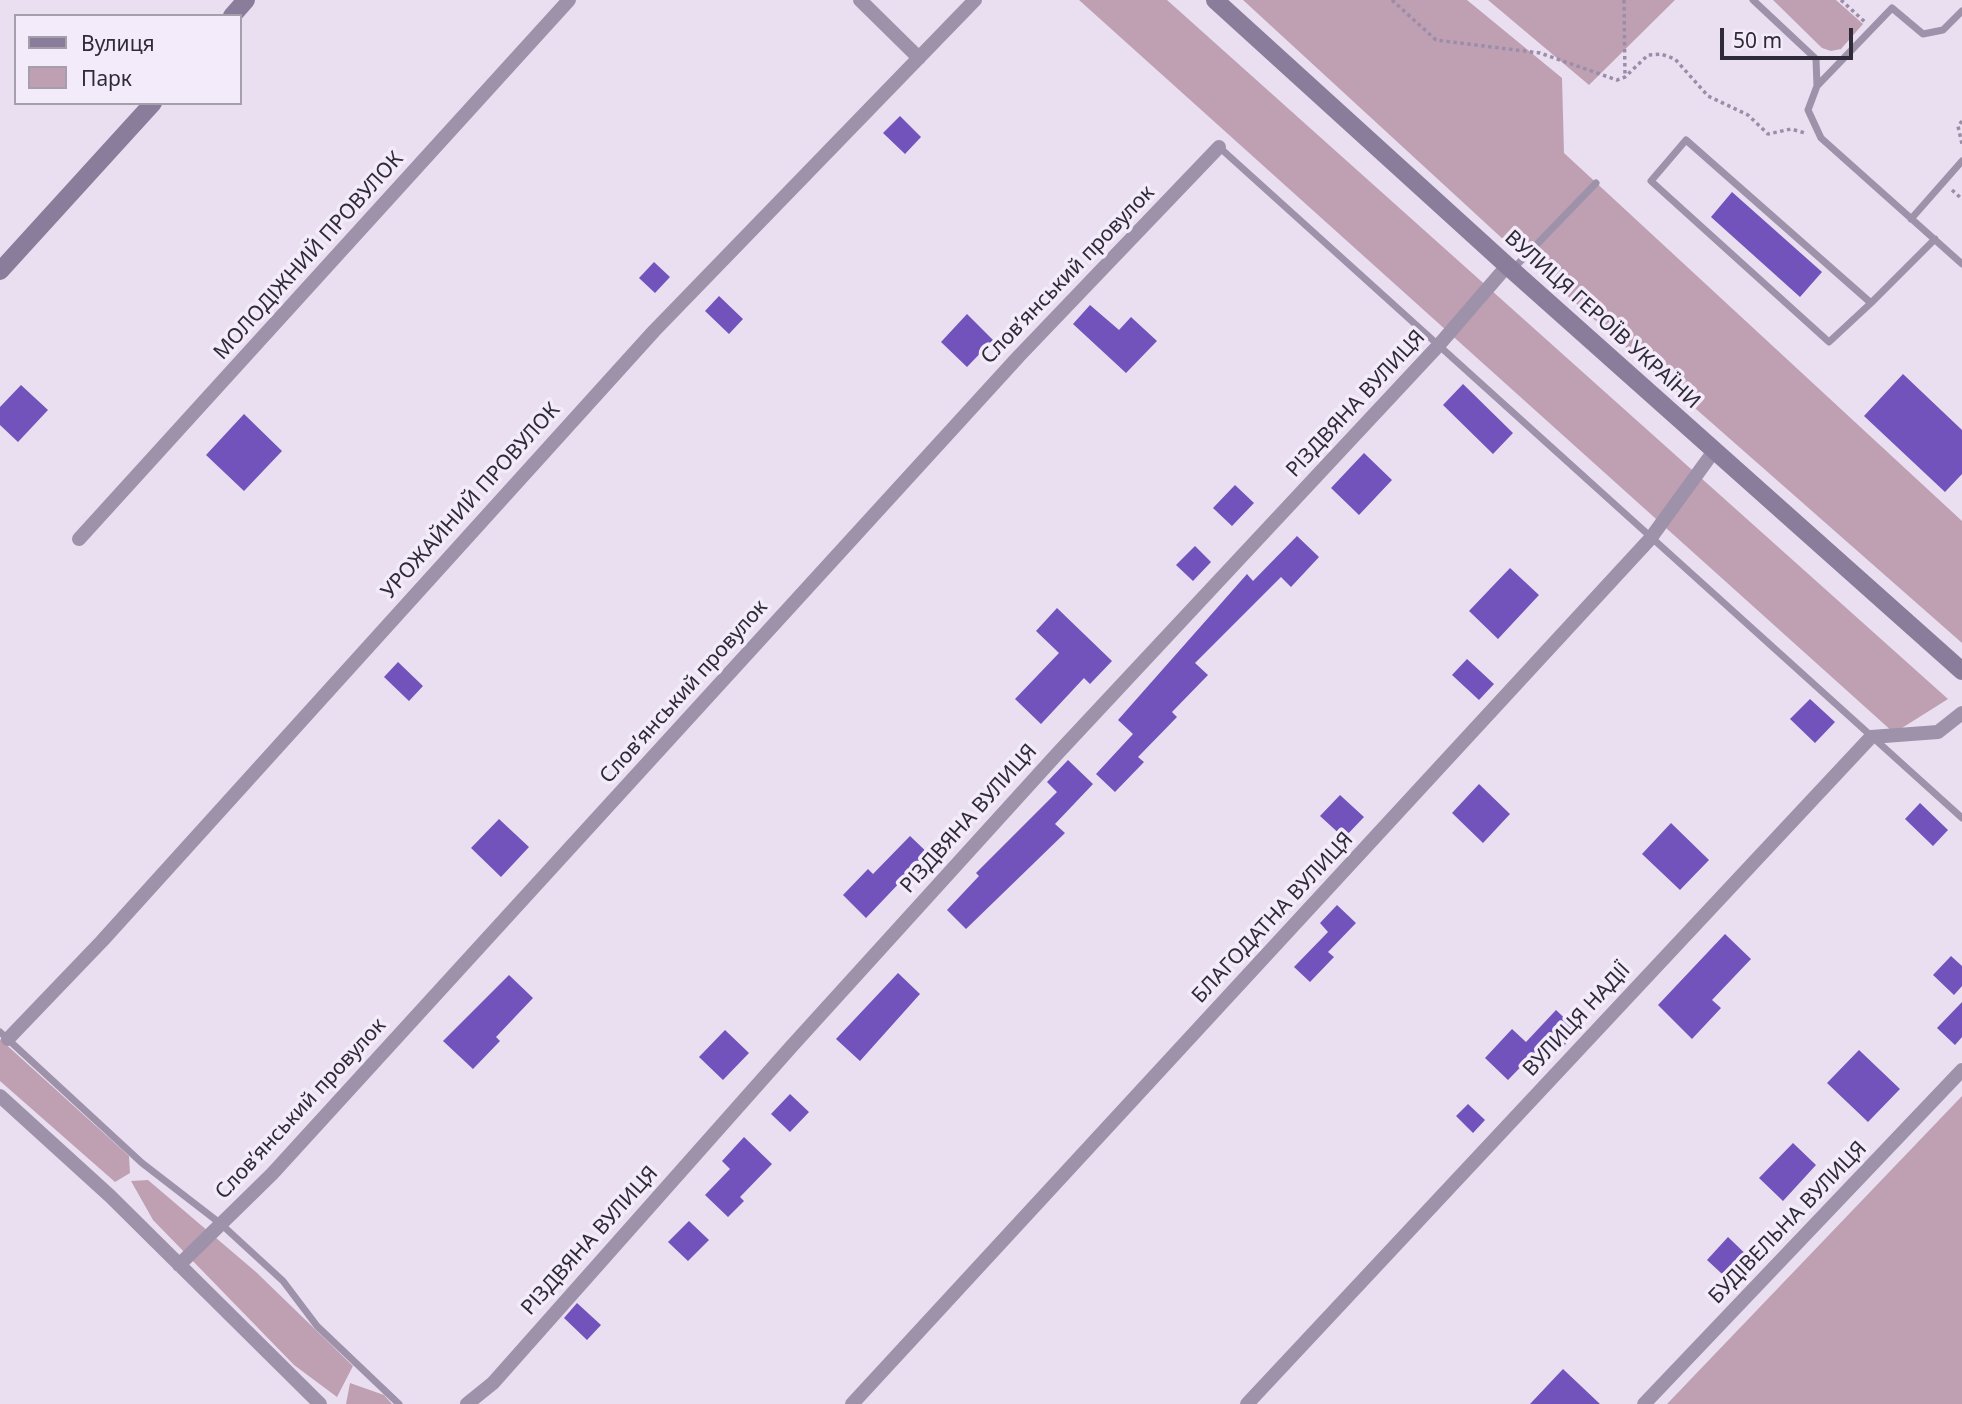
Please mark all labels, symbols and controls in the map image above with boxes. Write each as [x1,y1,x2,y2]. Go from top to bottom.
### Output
legend [14,14,242,105]
scale bar [1724,14,1857,58]
text: 50 m [1733,26,1782,54]
text: Вулиця [81,29,155,57]
text: Парк [81,64,132,92]
street label: МОЛОДІЖНИЙ ПРОВУЛОК [209,147,409,365]
street label: Словʼянський провулок [976,180,1160,370]
street label: ВУЛИЦЯ ГЕРОЇВ УКРАЇНИ [1499,226,1705,414]
street label: РІЗДВЯНА ВУЛИЦЯ [1281,325,1431,483]
street label: УРОЖАЙНИЙ ПРОВУЛОК [376,398,566,604]
street label: Словʼянський провулок [595,595,773,789]
street label: РІЗДВЯНА ВУЛИЦЯ [895,739,1043,899]
street label: БЛАГОДАТНА ВУЛИЦЯ [1187,827,1359,1009]
street label: ВУЛИЦЯ НАДІЇ [1518,958,1636,1082]
street label: Словʼянський провулок [210,1013,392,1205]
street label: БУДІВЕЛЬНА ВУЛИЦЯ [1704,1136,1872,1310]
street label: РІЗДВЯНА ВУЛИЦЯ [516,1161,664,1321]

